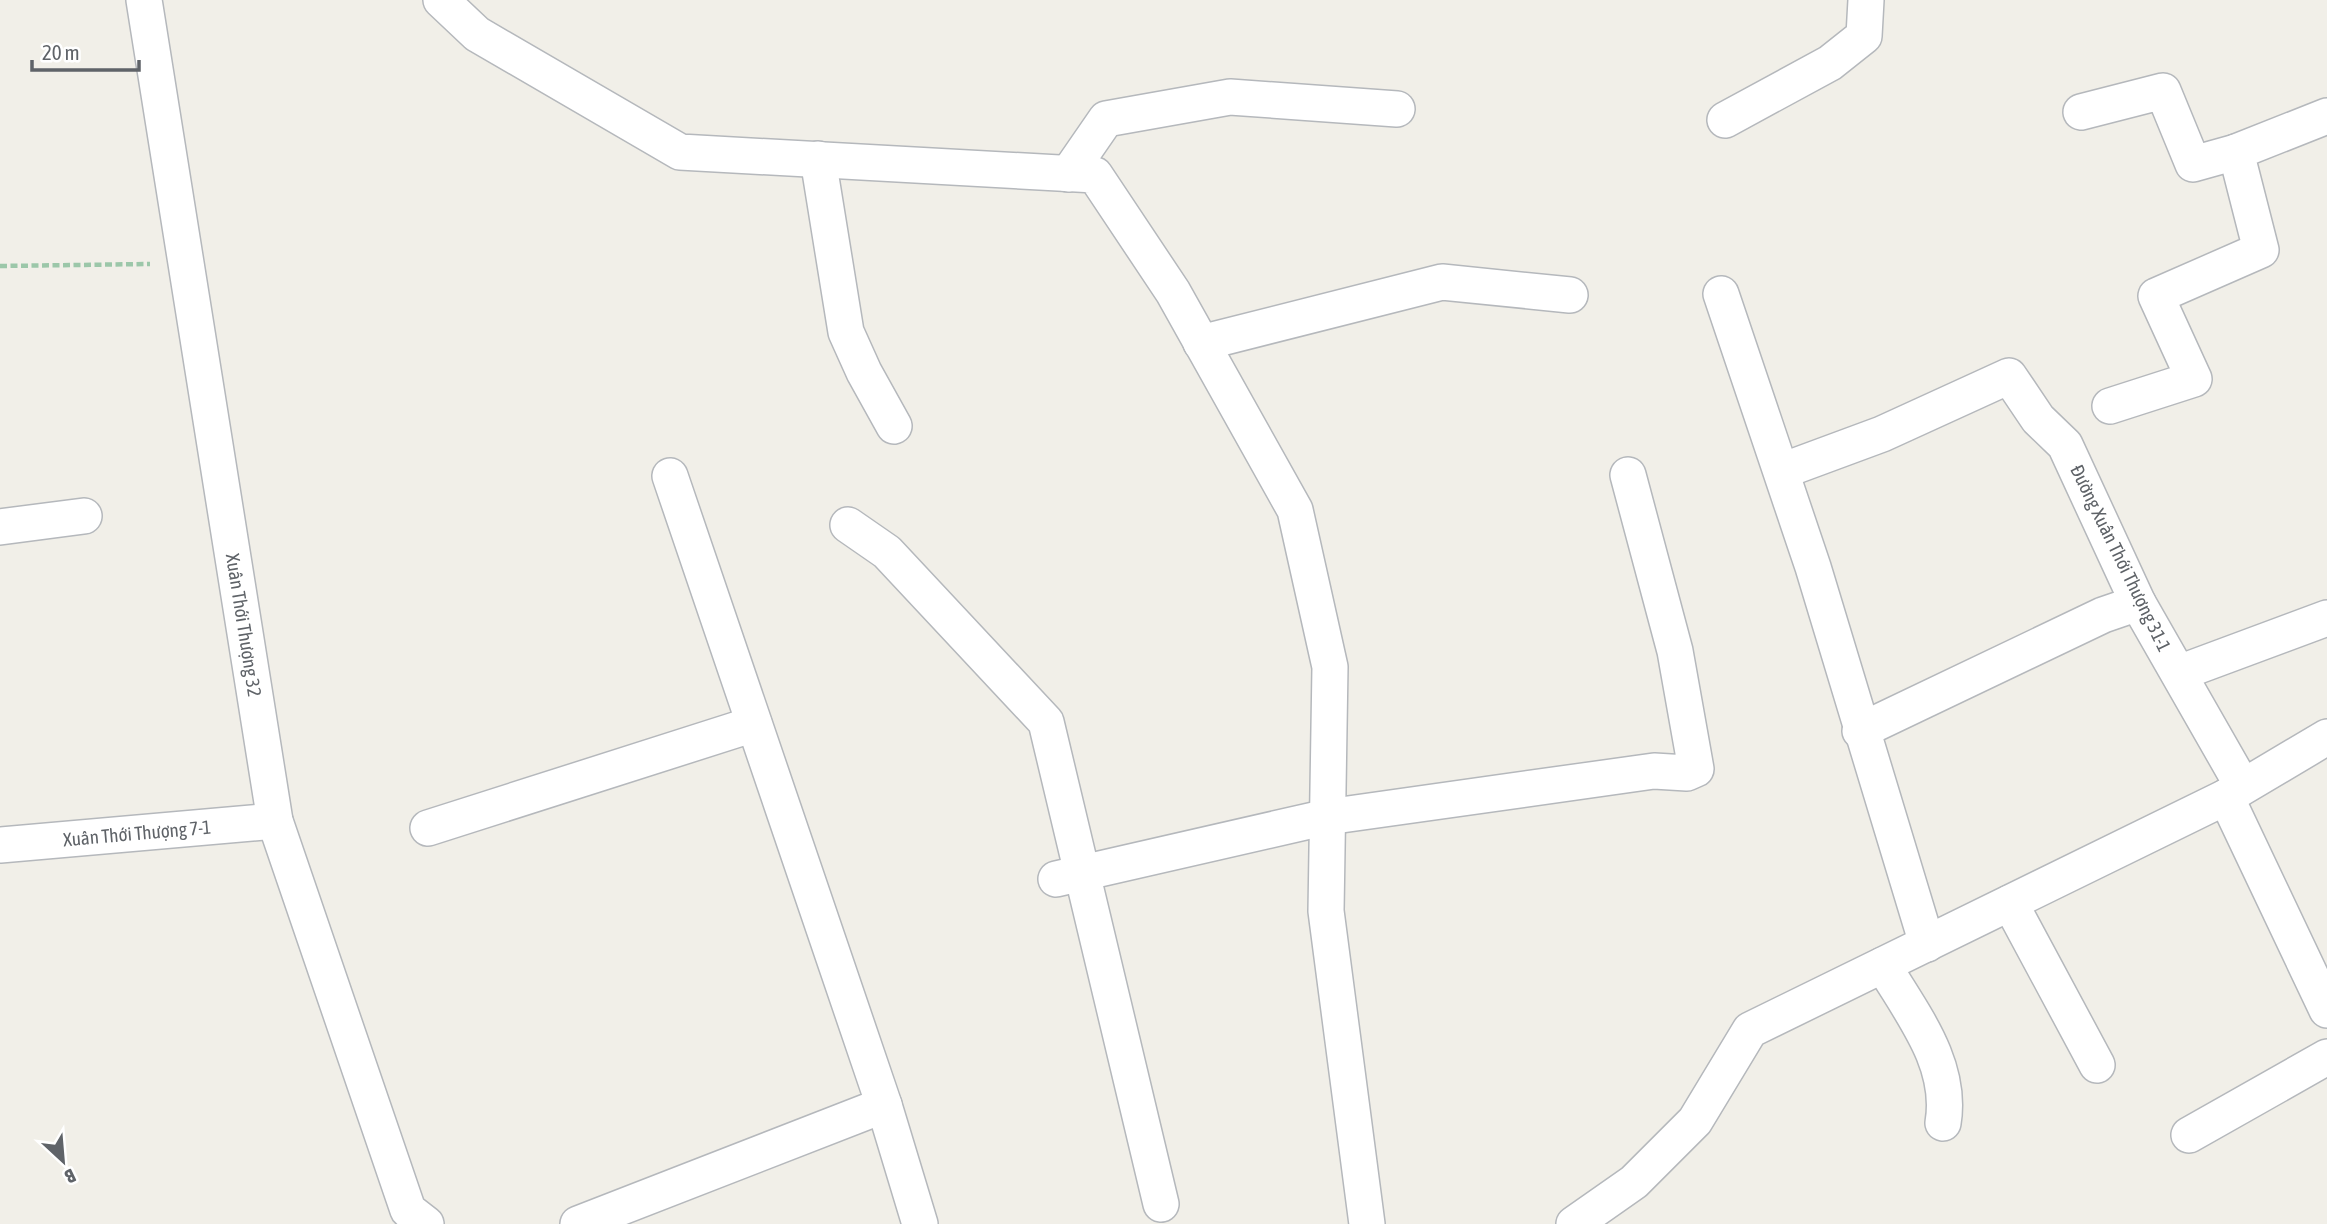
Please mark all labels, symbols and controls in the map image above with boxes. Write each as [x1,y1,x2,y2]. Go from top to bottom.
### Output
scale bar [32,28,138,72]
text: 20 m [42,40,80,64]
street label: Đường Xuân Thới Thượng 31-1 [2066,461,2176,655]
street label: Xuân Thới Thượng 32 [222,552,266,698]
street label: Xuân Thới Thượng 7-1 [62,816,212,850]
north arrow [28,1126,98,1196]
text: B [62,1164,79,1188]

